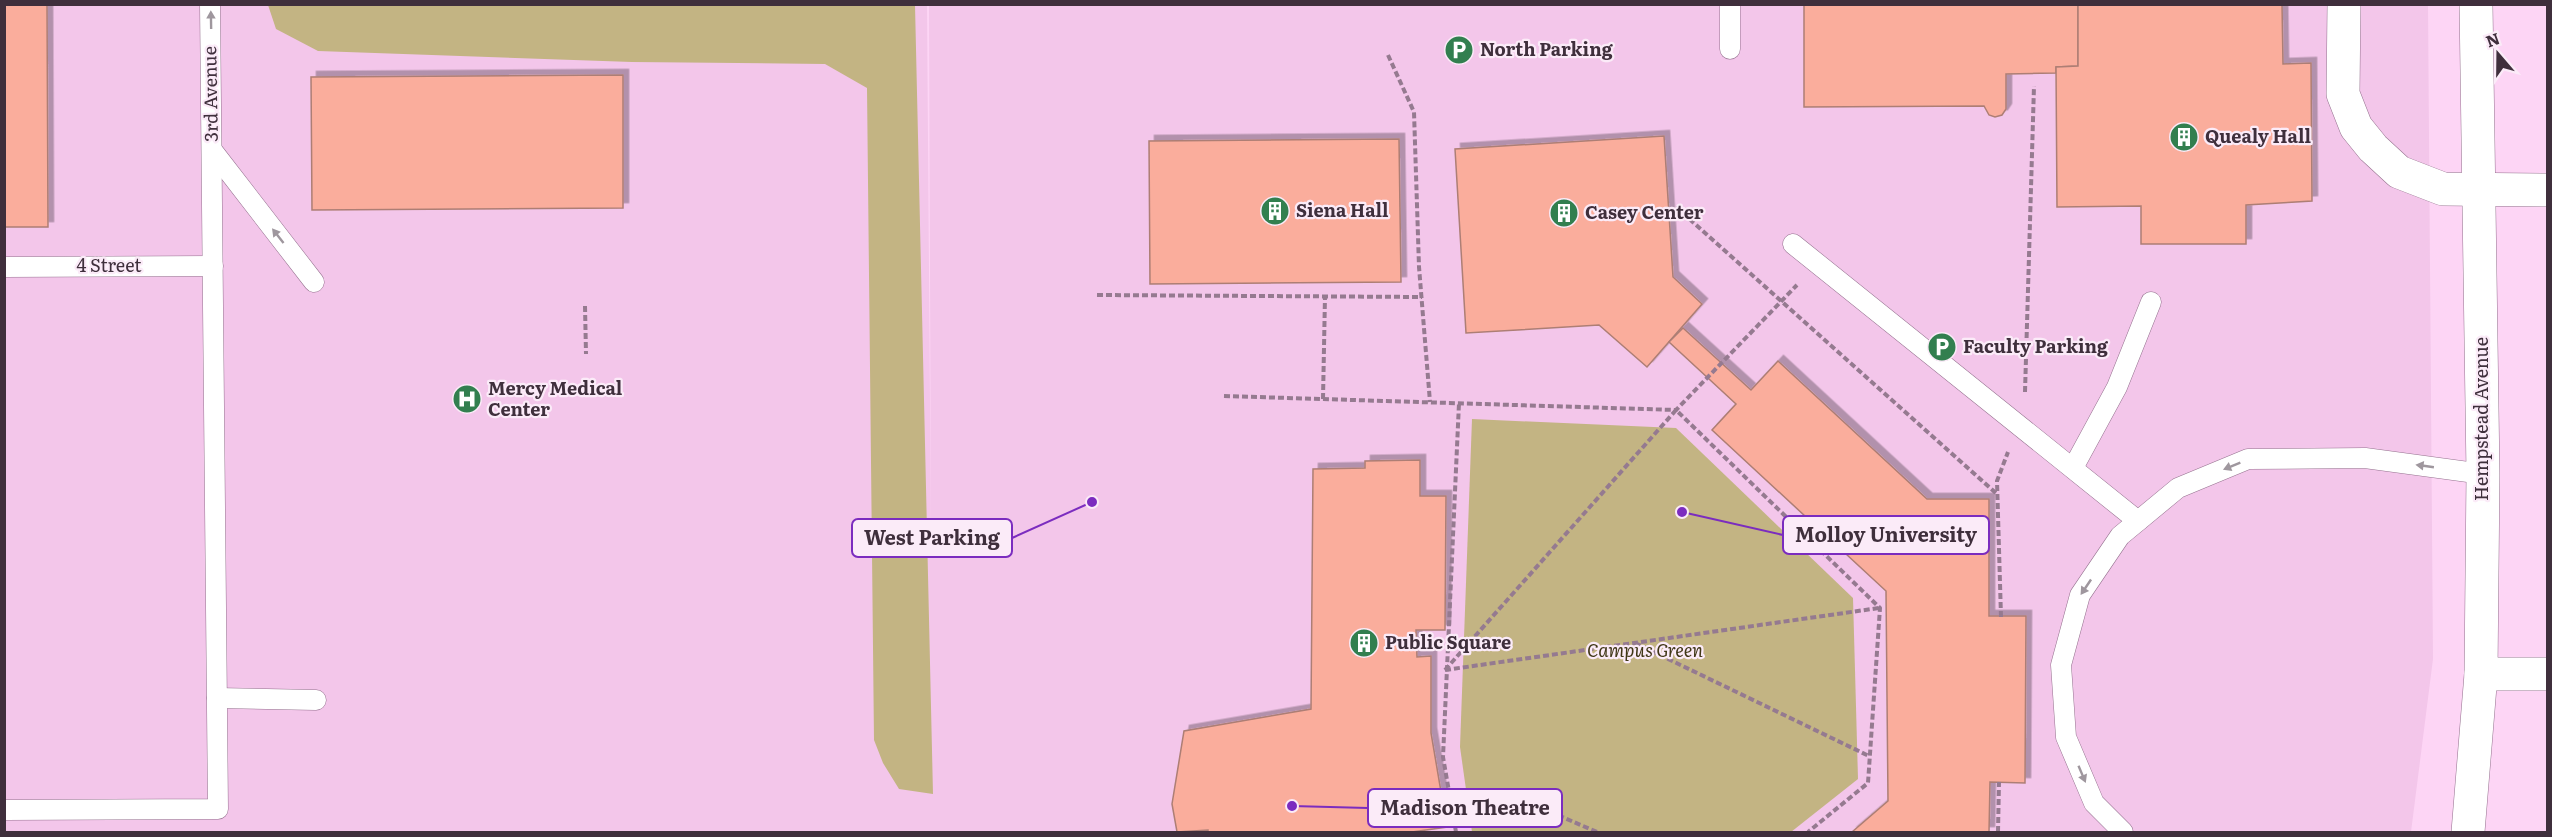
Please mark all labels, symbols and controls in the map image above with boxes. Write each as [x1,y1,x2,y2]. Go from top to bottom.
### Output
one-way arrow [206,11,215,30]
north arrow [2468,24,2528,84]
text: N [2482,25,2503,53]
parking icon: North Parking [1443,34,1475,66]
place label: North Parking [1480,35,1614,62]
street label: 3rd Avenue [195,46,224,142]
building icon: Quealy Hall [2168,121,2200,153]
place label: Quealy Hall [2205,122,2311,149]
building icon: Siena Hall [1259,195,1291,227]
place label: Siena Hall [1296,196,1389,223]
building icon: Casey Center [1548,197,1580,229]
place label: Casey Center [1585,198,1704,225]
one-way arrow [272,228,285,244]
street label: 4 Street [76,251,142,278]
parking icon: Faculty Parking [1926,331,1958,363]
place label: Faculty Parking [1963,332,2109,359]
street label: Hempstead Avenue [2467,337,2494,501]
place label: Mercy Medical Center [488,374,623,422]
hospital icon: Mercy Medical Center [451,383,483,415]
one-way arrow [2222,461,2240,471]
one-way arrow [2415,462,2434,471]
callout: Molloy University [1783,516,1989,554]
text: Molloy University [1795,518,1978,548]
callout: West Parking [852,519,1012,557]
text: West Parking [864,521,1001,551]
one-way arrow [2080,579,2091,595]
building icon: Public Square [1348,627,1380,659]
place label: Public Square [1385,628,1511,655]
park label: Campus Green [1587,636,1703,663]
one-way arrow [2077,766,2087,784]
callout: Madison Theatre [1368,789,1562,827]
text: Madison Theatre [1380,791,1550,821]

